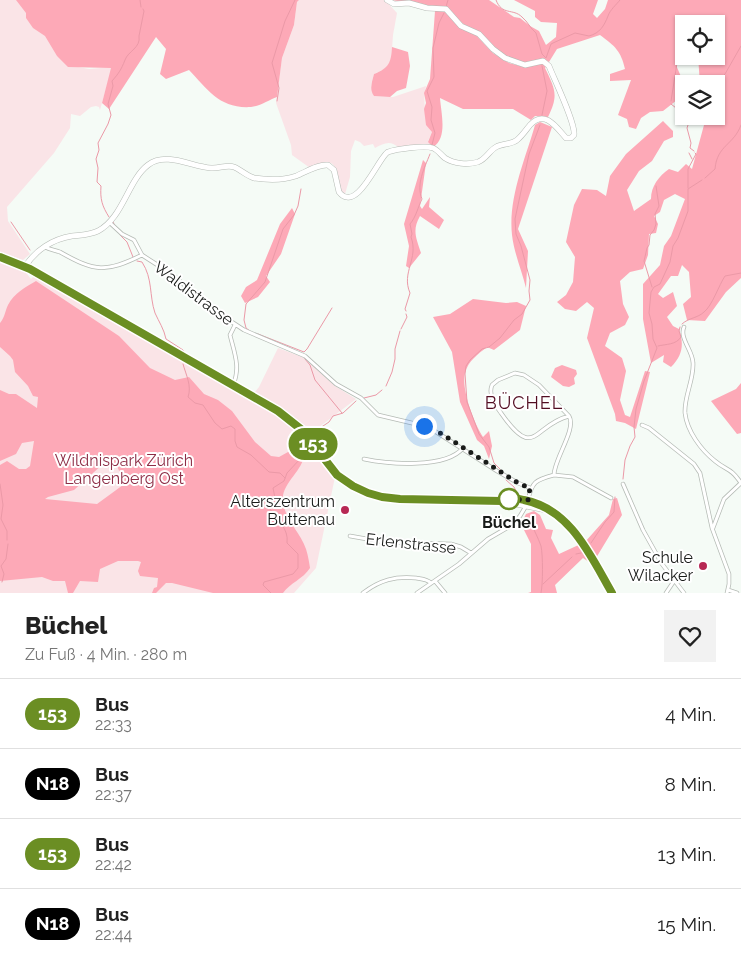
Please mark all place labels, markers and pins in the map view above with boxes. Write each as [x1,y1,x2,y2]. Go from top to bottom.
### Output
marker: Büchel [498,488,520,510]
place label: Alterszentrum Buttenau [230,492,335,529]
marker: Alterszentrum Buttenau [339,504,351,516]
place label: Büchel [482,513,537,532]
place label: Schule Wilacker [628,548,693,585]
marker: Schule Wilacker [697,560,709,572]

